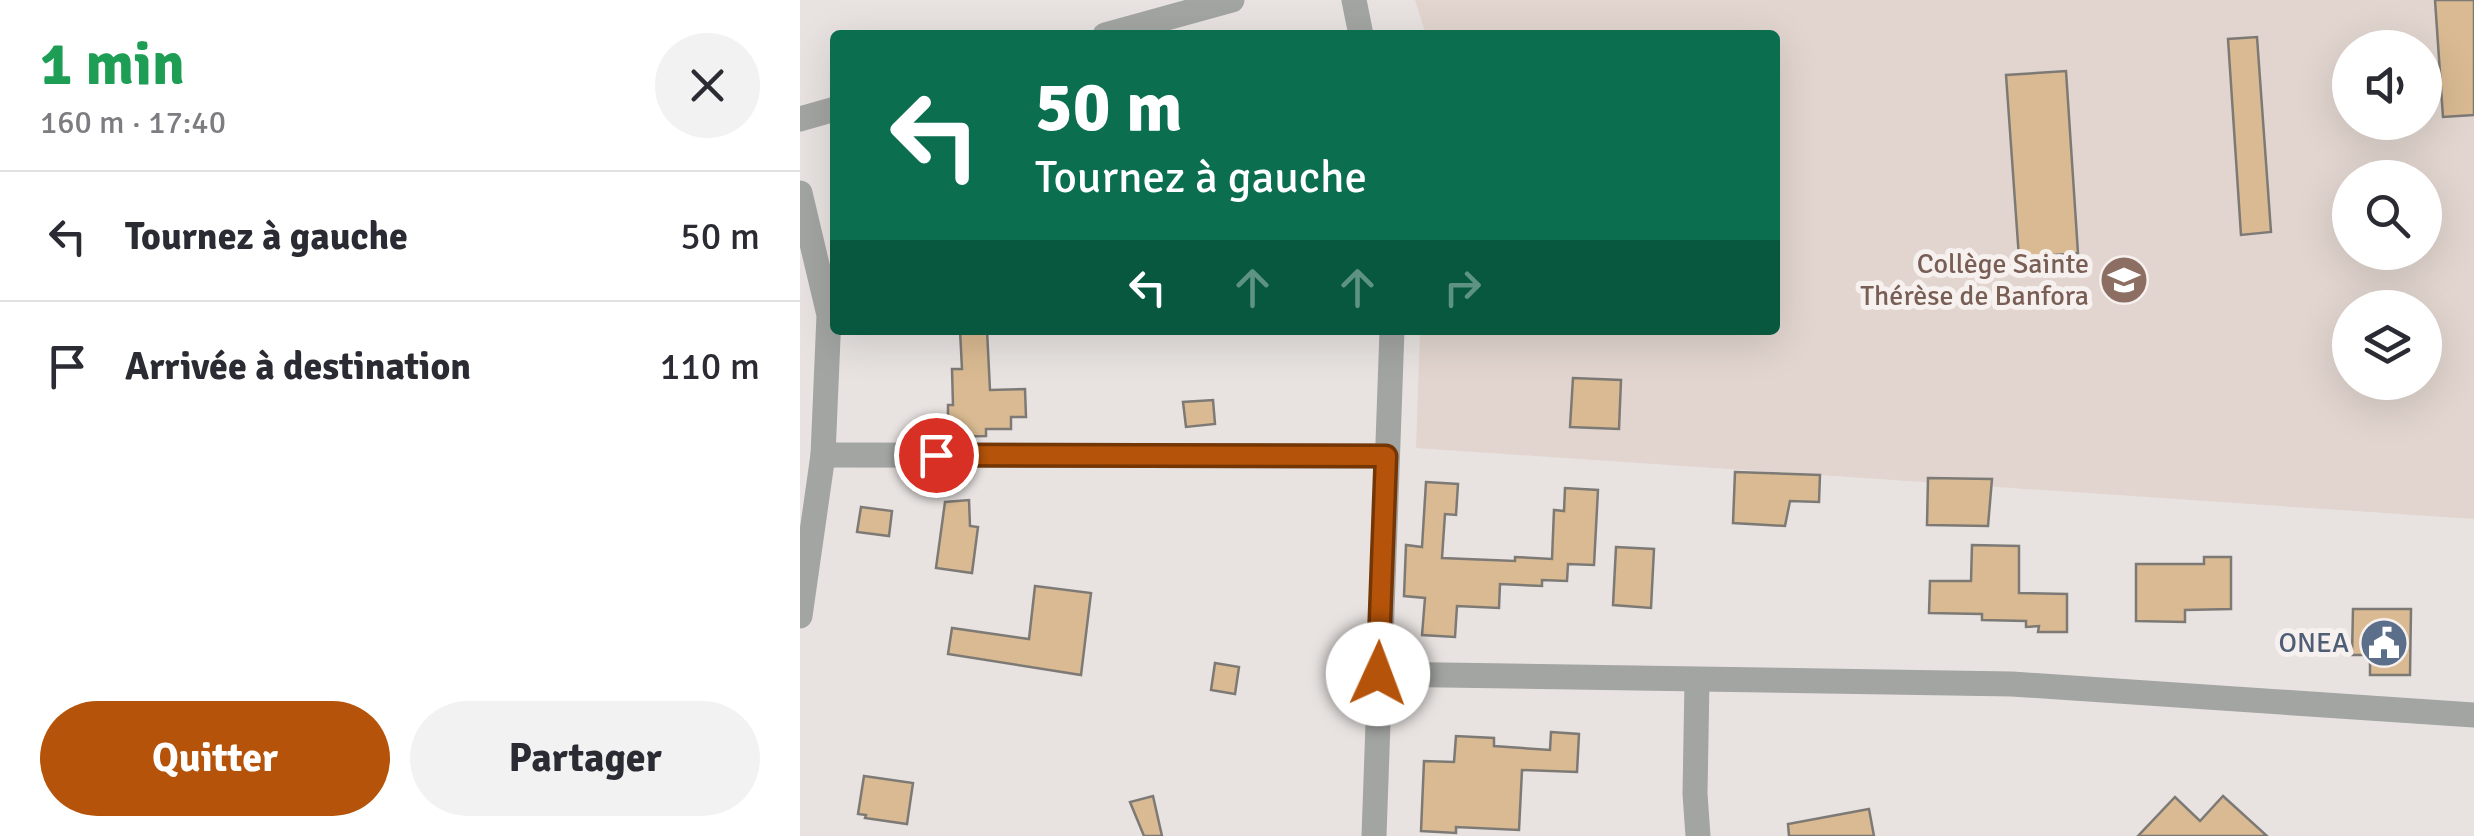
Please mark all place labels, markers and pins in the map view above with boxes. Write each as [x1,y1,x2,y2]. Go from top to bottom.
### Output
place label: Collège Sainte Thérèse de Banfora [1860,247,2089,313]
school or university icon: Collège Sainte Thérèse de Banfora [2098,254,2150,306]
pin [894,413,979,498]
public building icon: ONEA [2358,617,2410,669]
place label: ONEA [2279,626,2349,660]

